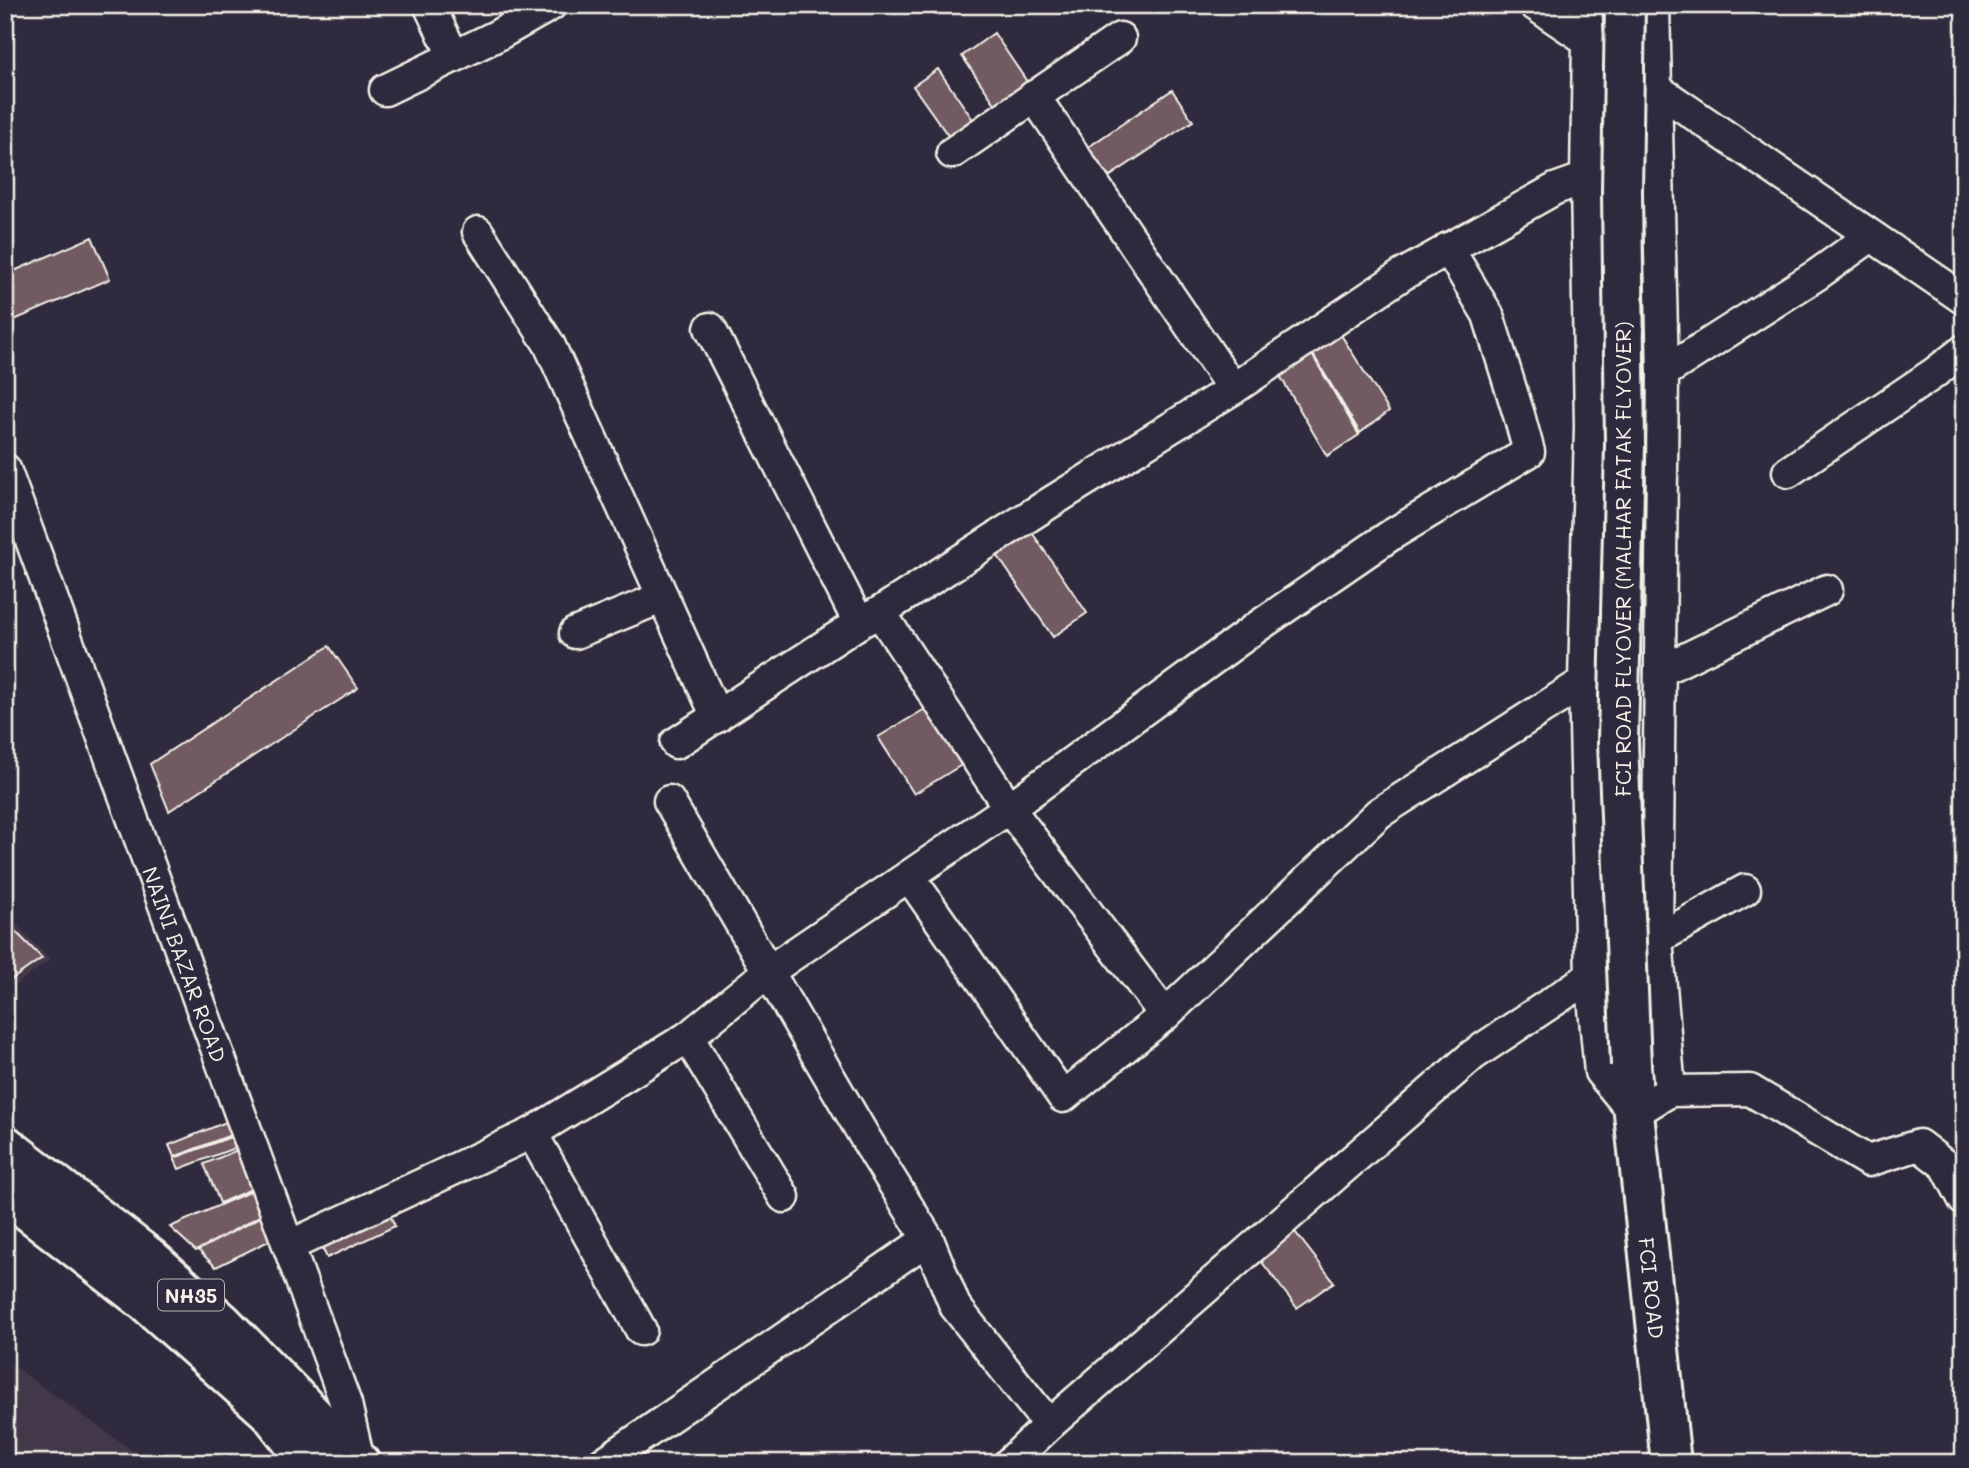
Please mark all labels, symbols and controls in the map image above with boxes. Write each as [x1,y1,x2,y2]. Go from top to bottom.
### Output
street label: FCI ROAD FLYOVER (MALHAR FATAK FLYOVER) [1609,321,1636,797]
street label: NAINI BAZAR ROAD [138,863,234,1066]
street label: FCI ROAD [1634,1236,1671,1340]
road number: NH35 [158,1280,224,1310]

